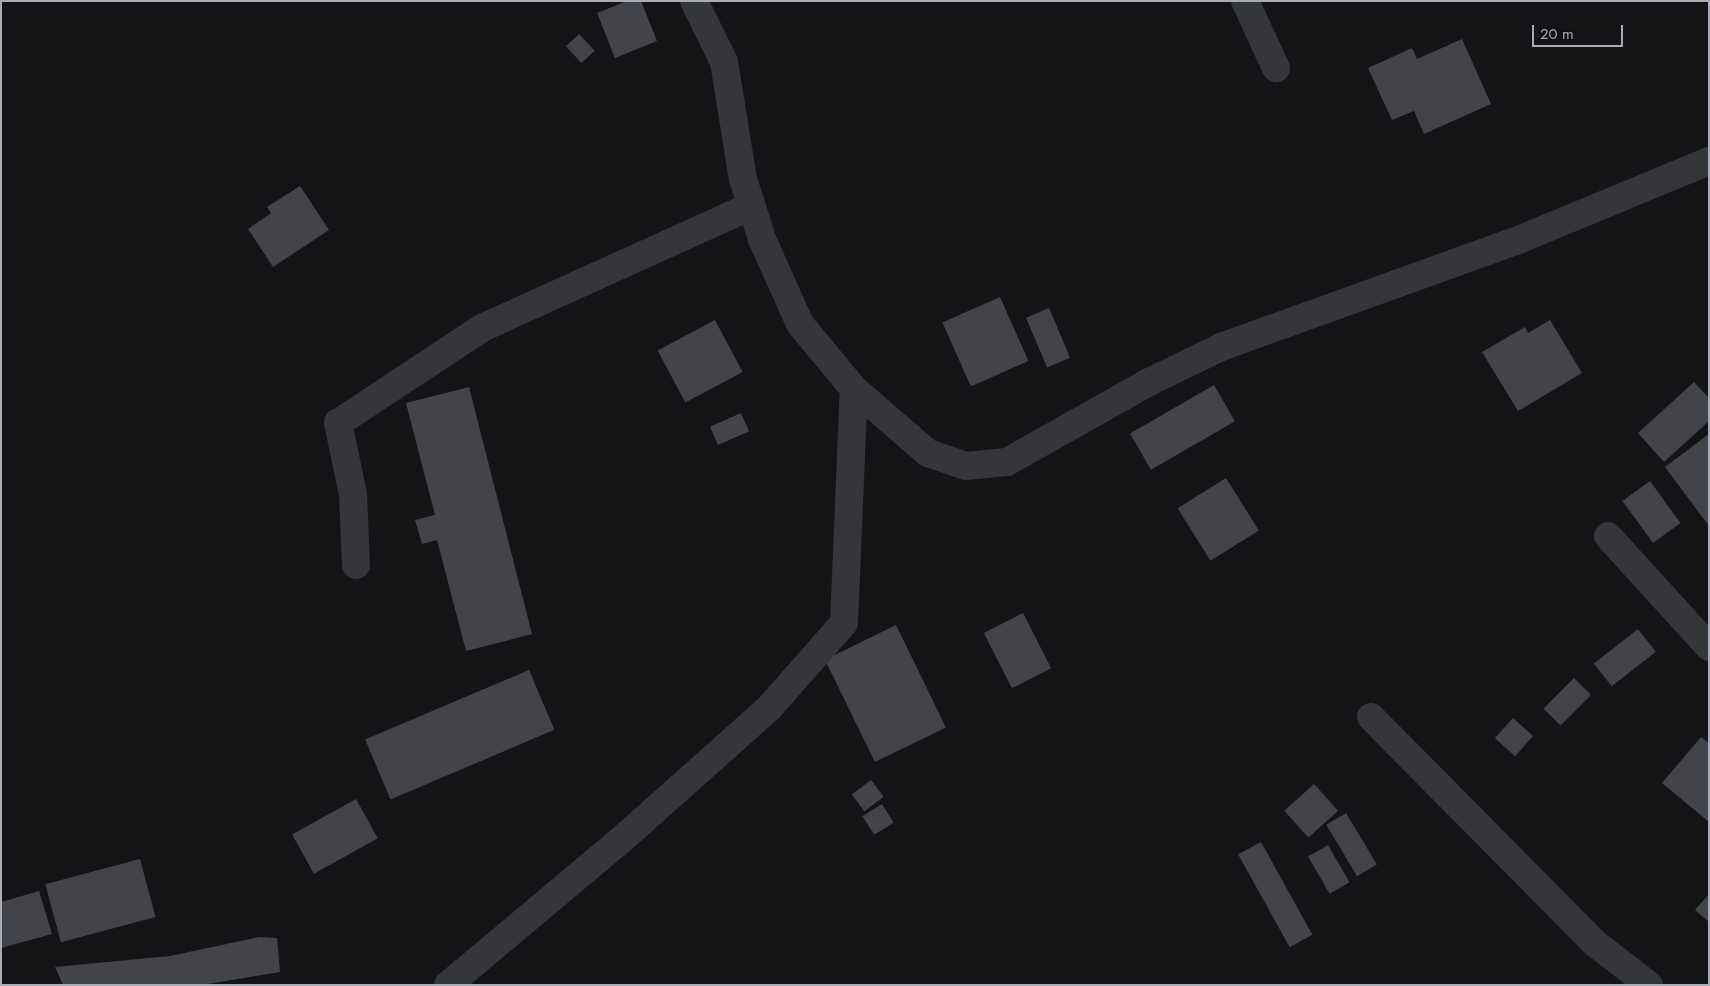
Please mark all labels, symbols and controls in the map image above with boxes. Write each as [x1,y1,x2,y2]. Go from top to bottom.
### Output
scale bar [1535,15,1626,47]
text: 20 m [1540,23,1574,45]

